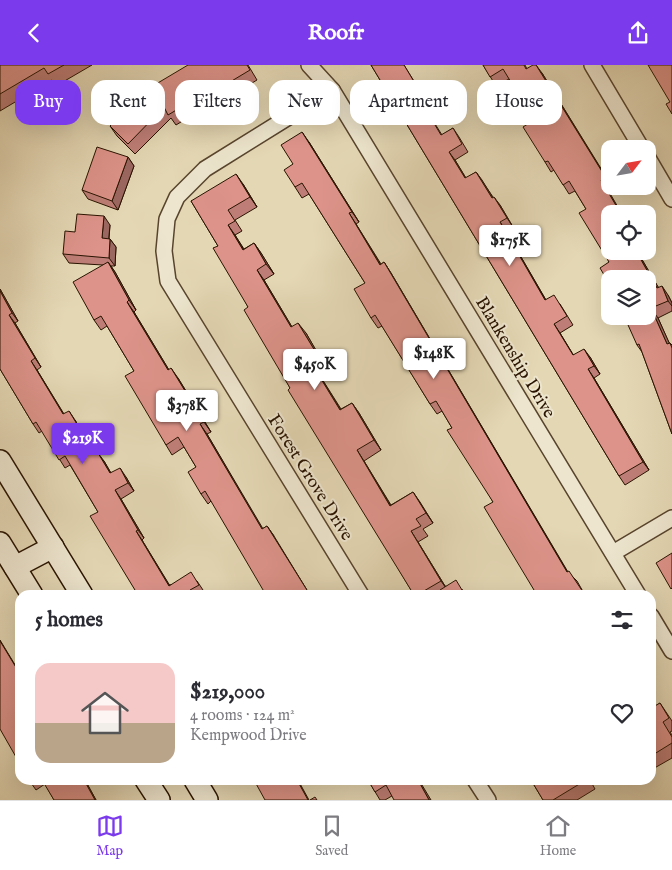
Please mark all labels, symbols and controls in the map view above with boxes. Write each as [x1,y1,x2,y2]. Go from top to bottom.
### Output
icon: back [20,19,48,47]
text: Roofr [308,19,364,47]
icon: share [624,19,652,47]
chip: Buy [15,80,81,125]
chip: Rent [91,80,165,125]
chip: Filters [175,80,259,125]
chip: New [269,80,340,125]
chip: Apartment [350,80,467,125]
chip: House [477,80,562,125]
north arrow [601,140,656,195]
map controls [601,140,656,325]
button: locate [601,205,656,260]
pin: $175K [475,225,545,267]
text: $175K [490,231,530,251]
button: layers [601,270,656,325]
street label: Blankenship Drive [469,293,560,423]
pin: $148K [399,337,469,380]
text: $148K [414,344,454,364]
pin: $450K [280,349,350,391]
text: $450K [294,355,336,375]
pin: $378K [152,389,222,432]
text: $378K [167,396,207,416]
street label: Forest Grove Drive [262,410,358,545]
pin: $219K [48,423,118,465]
text: $219K [63,429,103,449]
icon: filters [608,606,636,634]
text: 5 homes [35,607,103,634]
text: $219,000 [190,679,265,706]
icon: home [75,683,135,743]
icon: heart [608,699,636,727]
text: 4 rooms · 124 m² [190,706,295,726]
text: Kempwood Drive [190,726,307,746]
tab: Map [96,812,124,860]
tab: Saved [315,812,348,860]
tab: Home [540,812,576,860]

